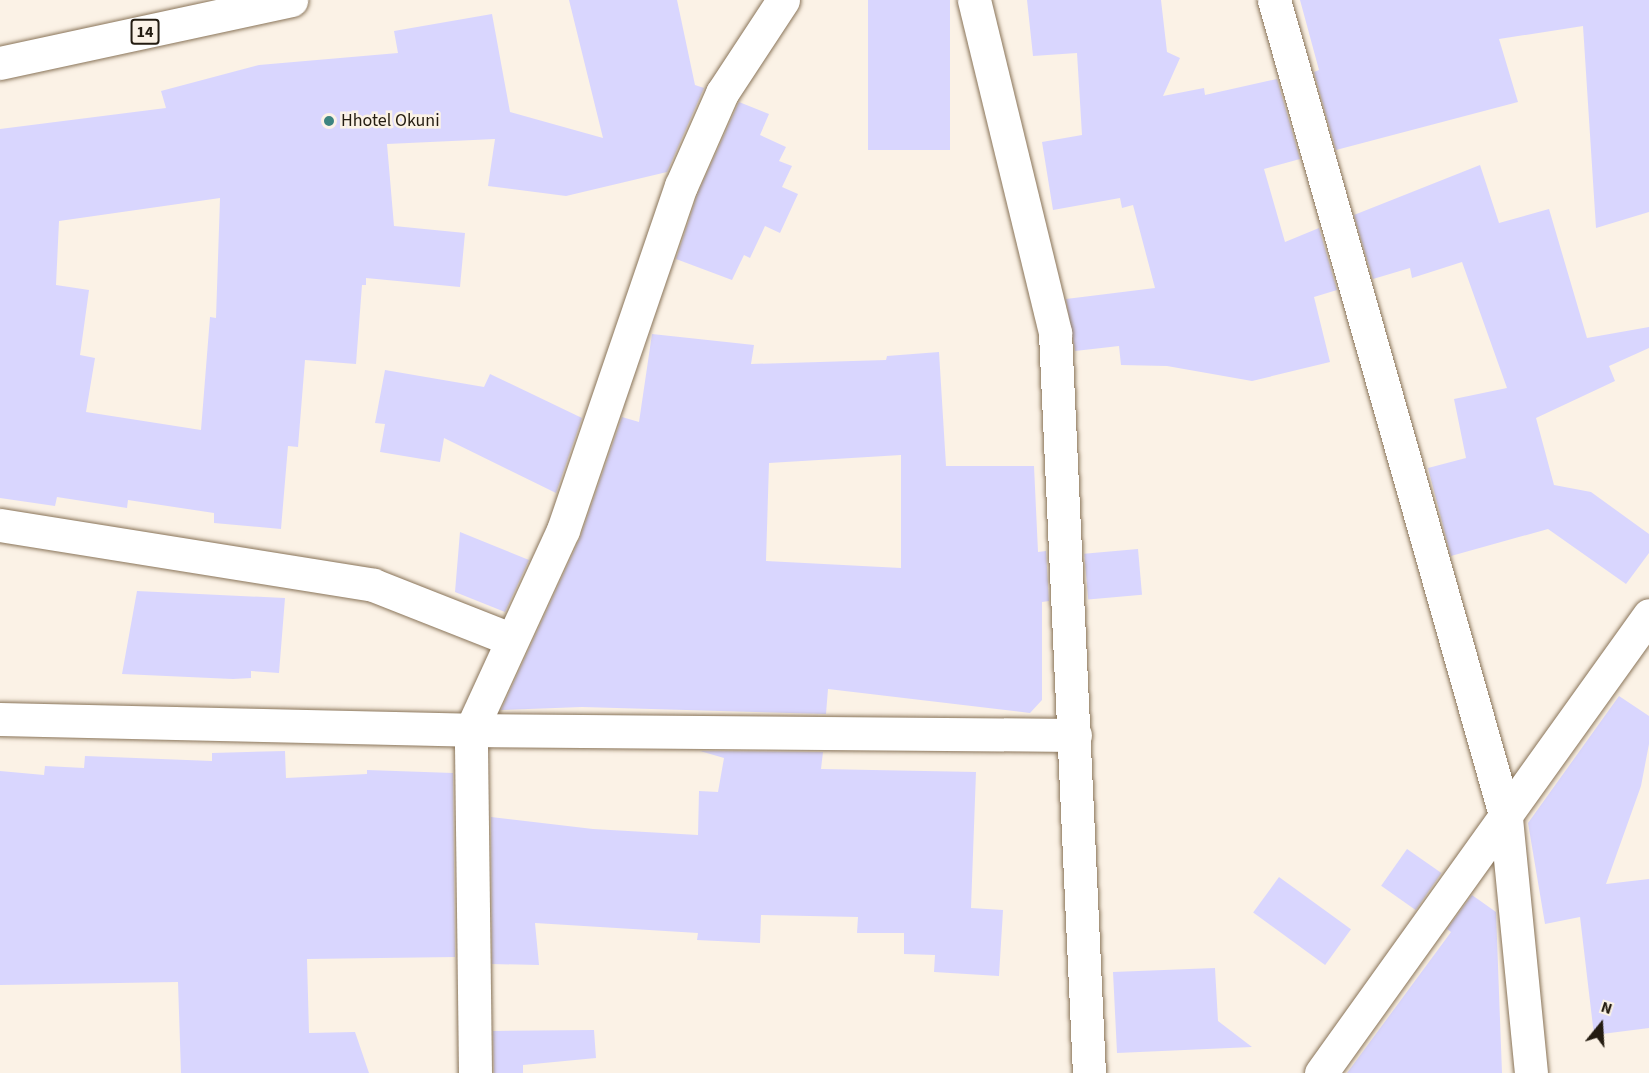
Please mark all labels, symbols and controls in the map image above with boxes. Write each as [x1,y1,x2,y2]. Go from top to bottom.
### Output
road number: 14 [130,19,160,45]
place label: Hhotel Okuni [341,110,440,132]
marker: Hhotel Okuni [322,114,336,128]
north arrow [1571,995,1631,1055]
text: N [1598,996,1615,1020]

